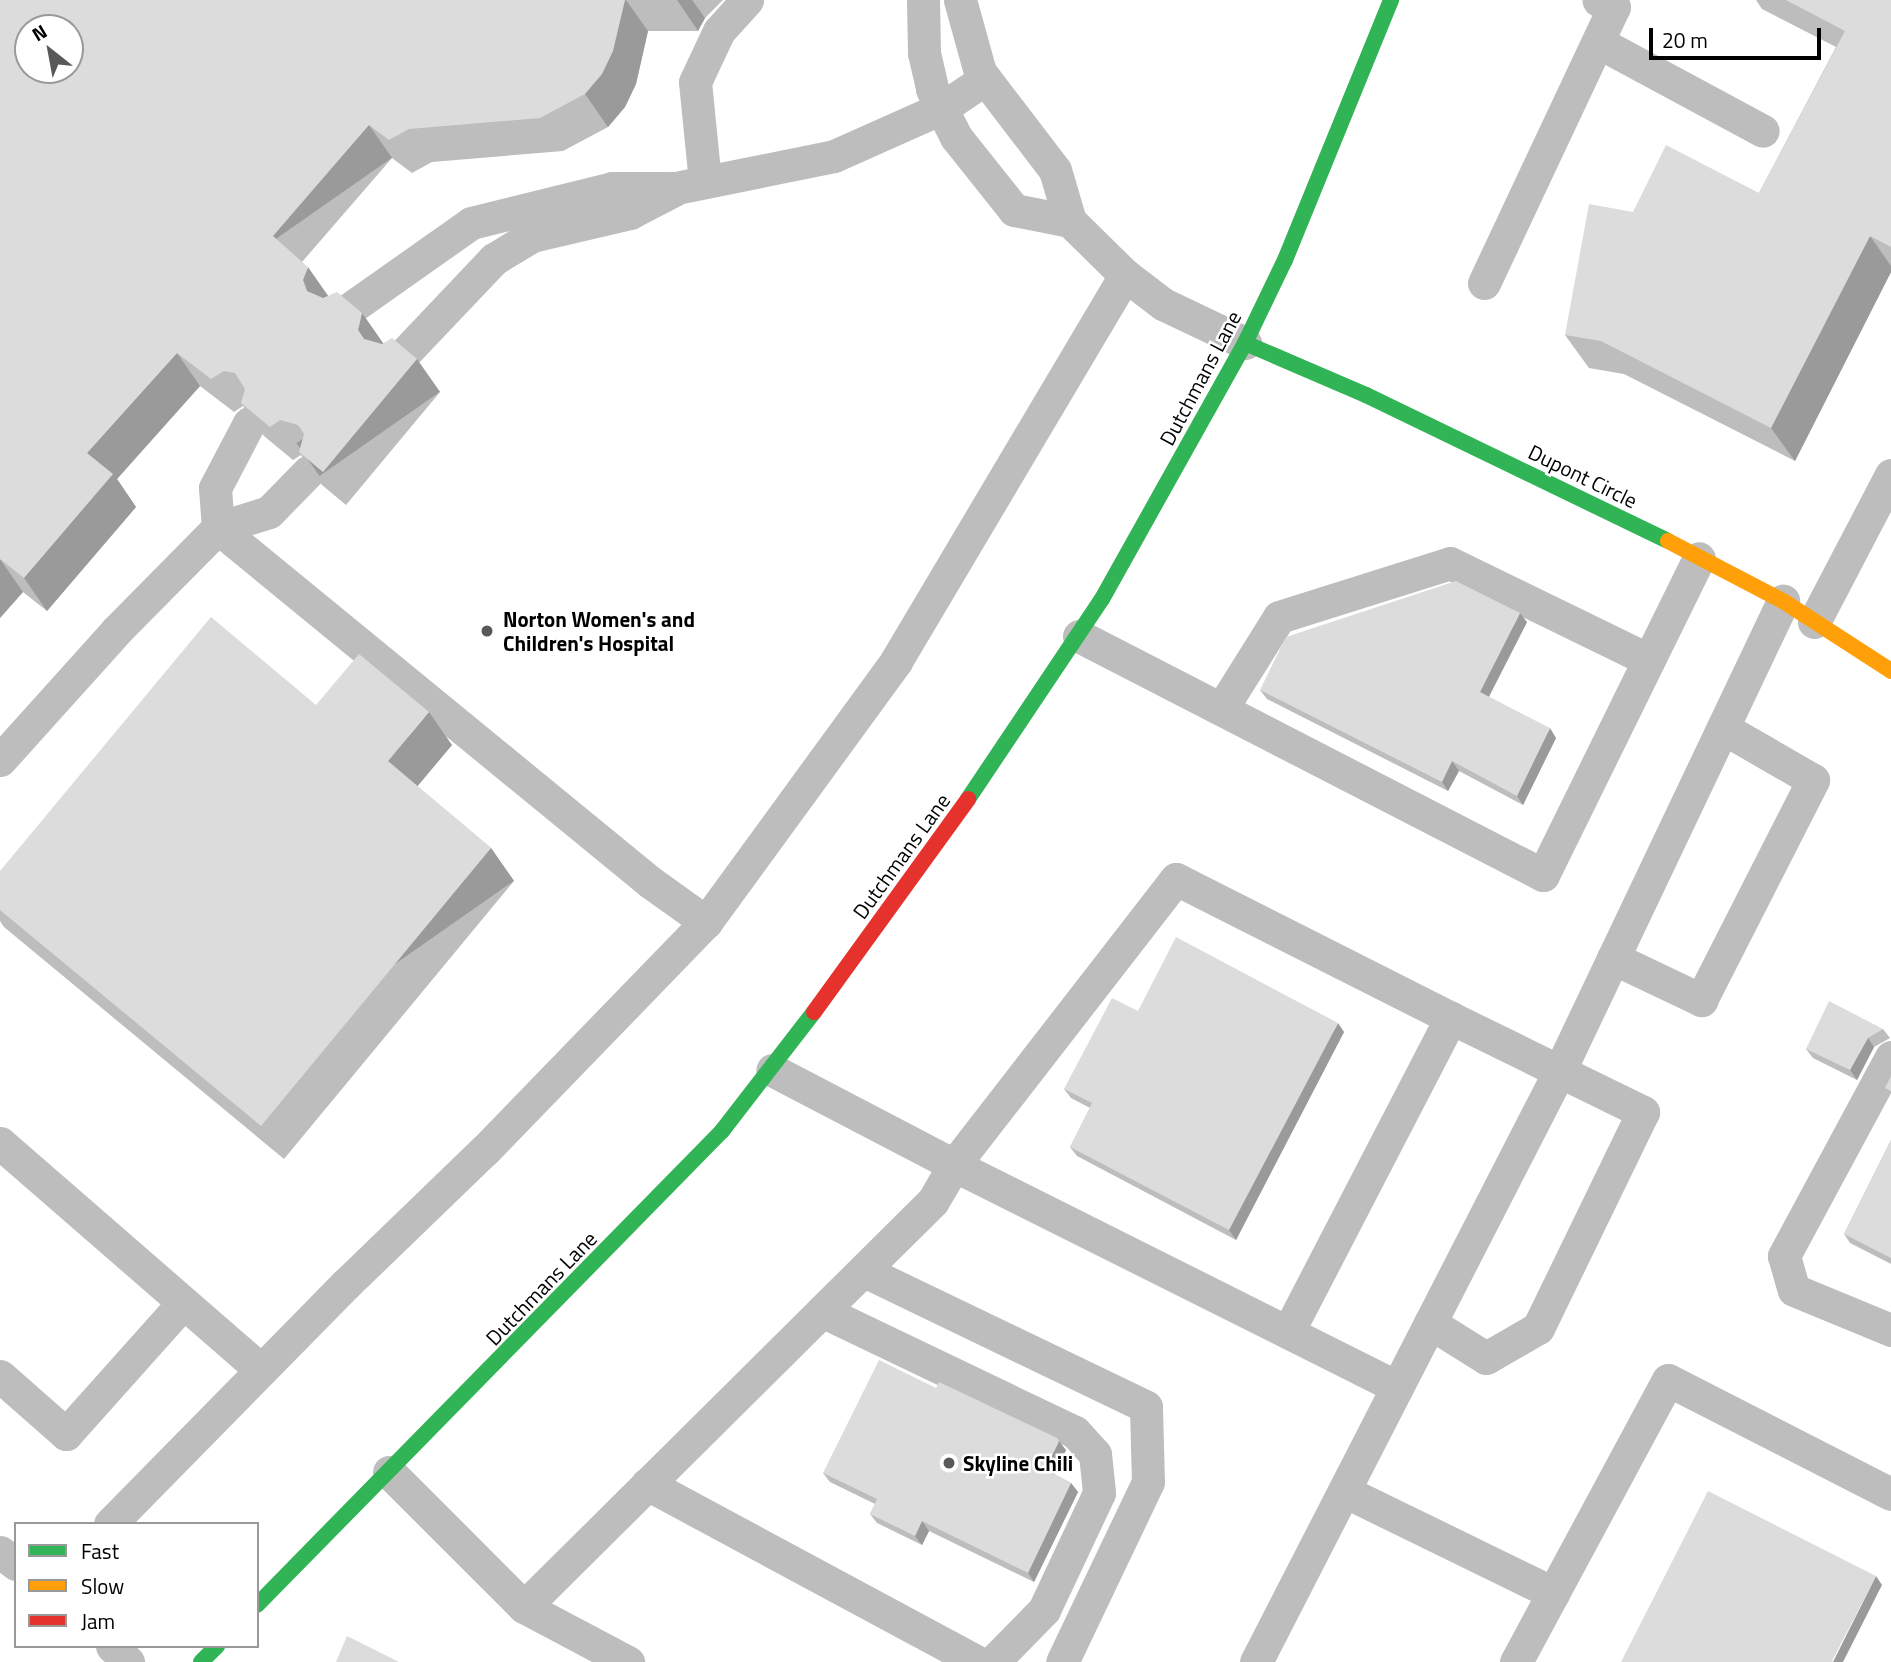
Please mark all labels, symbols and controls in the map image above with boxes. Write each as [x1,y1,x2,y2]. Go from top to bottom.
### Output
north arrow [14,14,84,84]
scale bar [1653,14,1825,58]
text: N [26,16,52,48]
text: 20 m [1662,24,1708,56]
street label: Dutchmans Lane [1154,306,1246,450]
street label: Dupont Circle [1525,439,1641,513]
place label: Norton Women's and Children's Hospital [503,606,695,656]
marker: Norton Women's and Children's Hospital [477,621,497,641]
street label: Dutchmans Lane [847,788,955,924]
street label: Dutchmans Lane [480,1226,602,1350]
place label: Skyline Chili [963,1450,1073,1476]
marker: Skyline Chili [941,1455,957,1471]
legend [14,1522,259,1648]
text: Fast [81,1535,119,1567]
text: Slow [81,1570,124,1602]
text: Jam [81,1605,115,1637]

